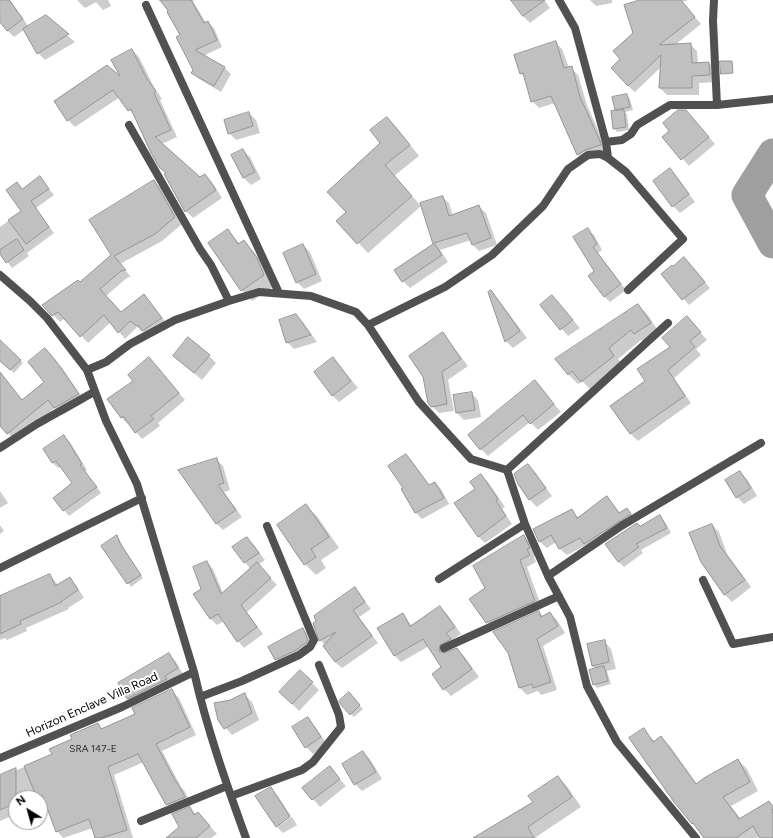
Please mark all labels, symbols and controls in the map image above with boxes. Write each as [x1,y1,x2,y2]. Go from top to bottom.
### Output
street label: Horizon Enclave Villa Road [24,669,160,741]
house number: SRA 147-E [69,743,117,755]
north arrow [8,790,48,830]
text: N [14,793,28,809]

